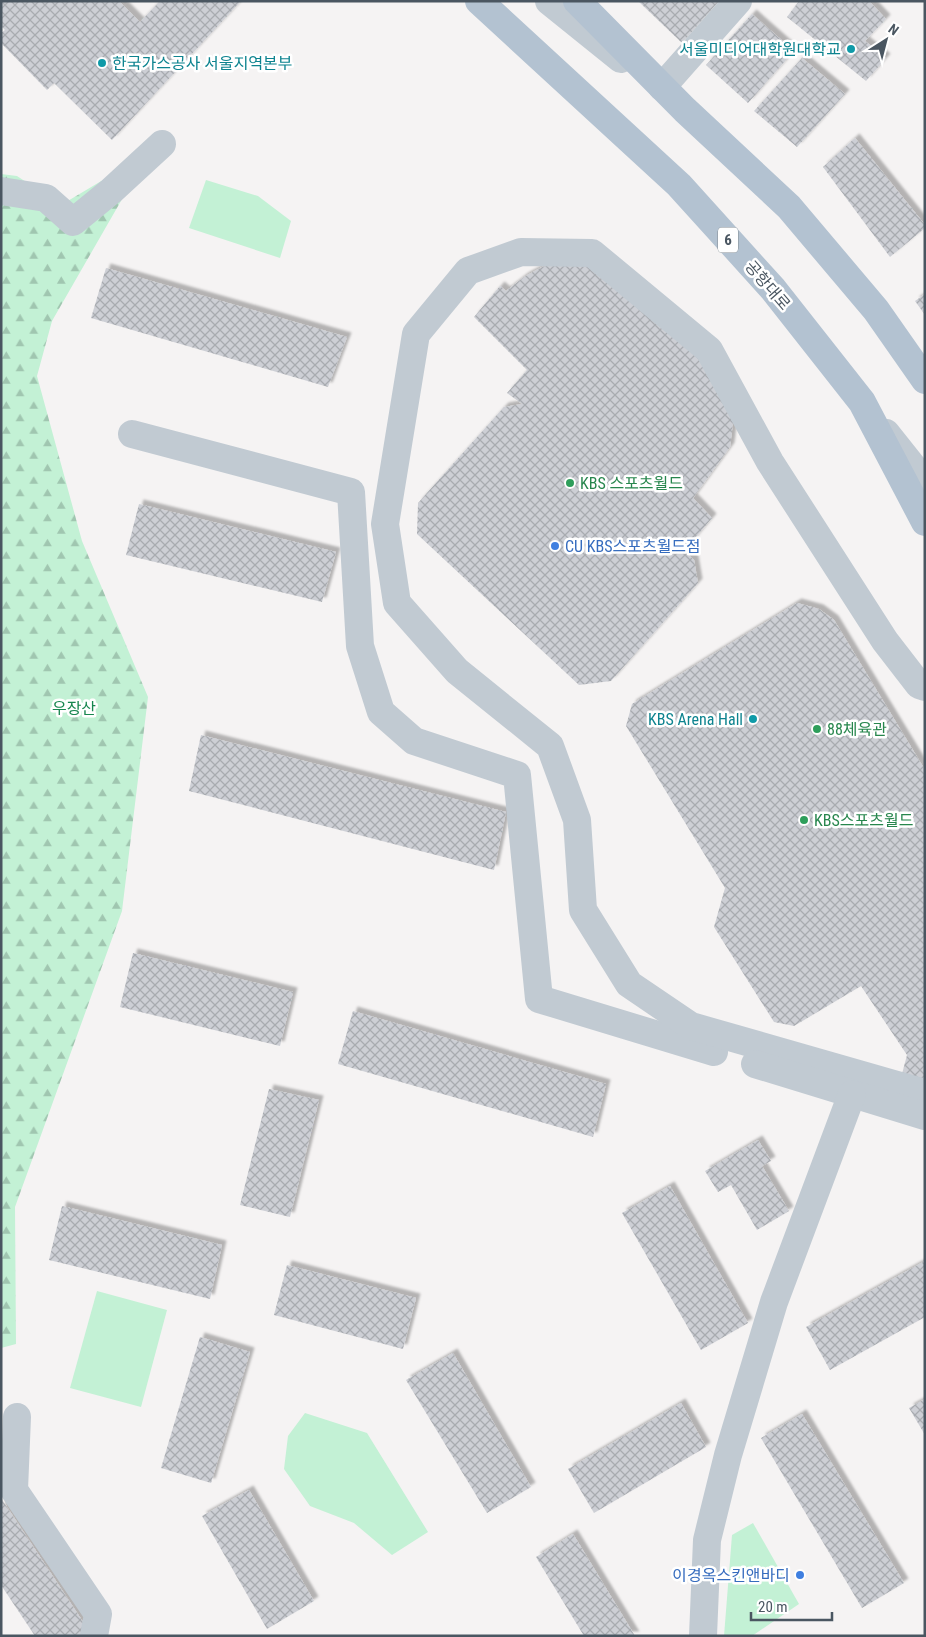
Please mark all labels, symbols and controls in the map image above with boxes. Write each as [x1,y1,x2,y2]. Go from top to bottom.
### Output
north arrow [861,15,911,65]
text: N [885,20,902,38]
place label: 서울미디어대학원대학교 [679,40,841,59]
marker: 서울미디어대학원대학교 [845,43,857,55]
place label: 한국가스공사 서울지역본부 [112,54,293,73]
marker: 한국가스공사 서울지역본부 [96,57,108,69]
road number: 6 [718,228,738,252]
street label: 공항대로 [741,257,794,314]
place label: KBS 스포츠월드 [580,474,683,493]
marker: KBS 스포츠월드 [564,477,576,489]
place label: CU KBS스포츠월드점 [565,537,701,556]
marker: CU KBS스포츠월드점 [549,540,561,552]
park label: 우장산 [52,699,96,718]
place label: KBS Arena Hall [648,710,743,729]
marker: KBS Arena Hall [747,713,759,725]
place label: 88체육관 [827,720,887,739]
marker: 88체육관 [811,723,823,735]
place label: KBS스포츠월드 [814,811,913,830]
marker: KBS스포츠월드 [798,814,810,826]
place label: 이경옥스킨앤바디 [672,1566,790,1585]
marker: 이경옥스킨앤바디 [794,1569,806,1581]
scale bar [751,1590,832,1622]
text: 20 m [758,1598,788,1616]

